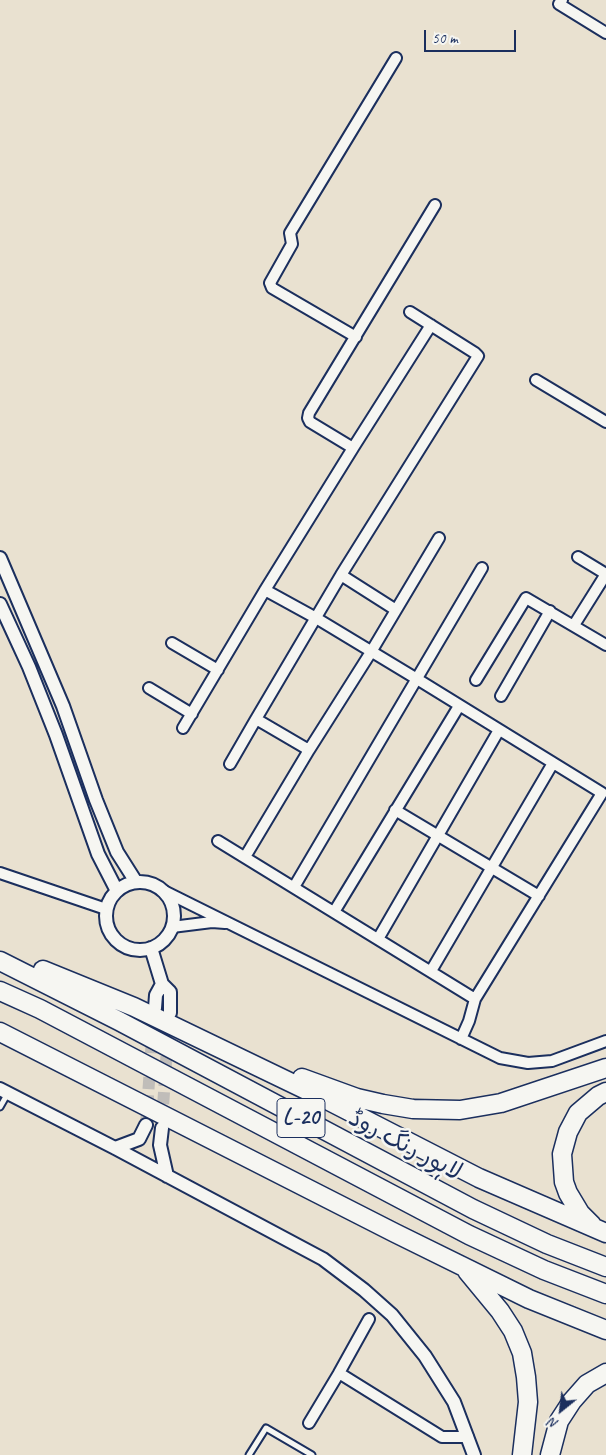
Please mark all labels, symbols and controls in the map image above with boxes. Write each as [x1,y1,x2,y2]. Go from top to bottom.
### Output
scale bar [426,20,518,52]
text: 50 m [432,29,458,48]
road number: L-20 [277,1098,325,1138]
street label: لاہور رنگ روڈ [344,1104,466,1188]
north arrow [536,1385,586,1435]
text: N [546,1414,561,1433]

